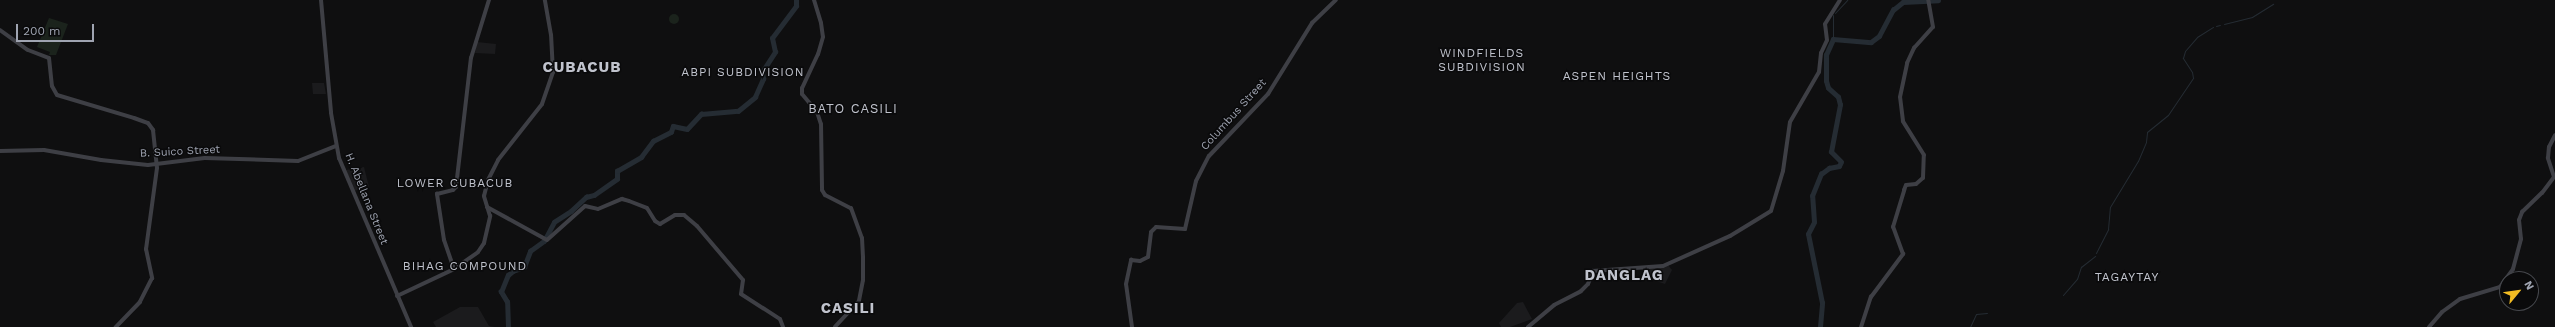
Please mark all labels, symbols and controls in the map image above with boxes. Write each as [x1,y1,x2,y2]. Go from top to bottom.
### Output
scale bar [18,16,96,42]
text: 200 m [23,24,60,38]
district label: WINDFIELDS SUBDIVISION [1438,47,1526,75]
district label: CUBACUB [543,59,621,77]
district label: ABPI SUBDIVISION [681,66,805,80]
district label: ASPEN HEIGHTS [1563,70,1671,84]
street label: Columbus Street [1199,77,1269,153]
district label: BATO CASILI [808,101,898,117]
street label: B. Suico Street [140,143,220,161]
street label: H. Abellana Street [342,151,390,247]
district label: LOWER CUBACUB [397,177,513,191]
district label: BIHAG COMPOUND [403,260,527,274]
district label: DANGLAG [1584,267,1664,285]
district label: TAGAYTAY [2095,271,2159,285]
north arrow [2499,271,2539,311]
text: N [2521,279,2537,292]
district label: CASILI [821,300,875,318]

